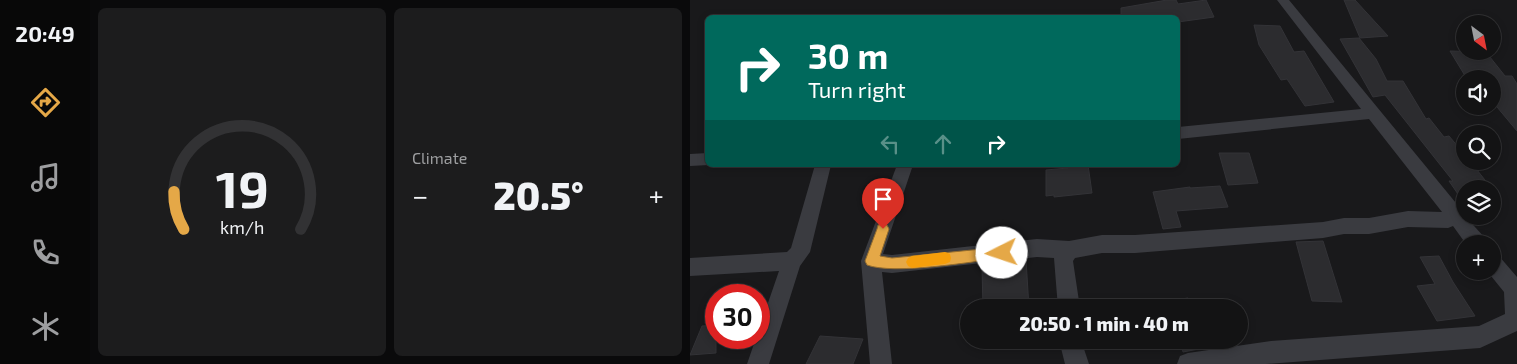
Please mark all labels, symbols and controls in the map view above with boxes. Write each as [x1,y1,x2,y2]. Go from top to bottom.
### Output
north arrow [1456,15,1501,60]
map controls [1456,15,1501,280]
text: 20:49 [15,20,75,46]
text: 30 m [808,34,888,76]
icon: right [725,35,790,100]
button: sound [1456,70,1501,115]
text: Turn right [808,76,906,102]
icon: directions [28,85,63,120]
button: search [1456,125,1501,170]
icon: left [876,130,904,158]
icon: ahead [929,130,957,158]
icon: right [982,130,1010,158]
text: Climate [412,148,467,167]
text: 19 [215,156,269,218]
icon: music [28,160,63,195]
text: 20.5° [493,172,584,218]
text: − [412,178,428,212]
text: + [649,178,664,212]
pin [862,178,904,229]
button: layers [1456,180,1501,225]
icon: arrive [869,185,897,213]
text: km/h [220,216,264,238]
position arrow [975,226,1027,278]
icon: phone [28,235,63,270]
button: + [1456,235,1501,280]
speed limit sign: 30 [705,284,770,349]
icon: climate [28,309,63,344]
text: 20:50 · 1 min · 40 m [1019,312,1189,335]

